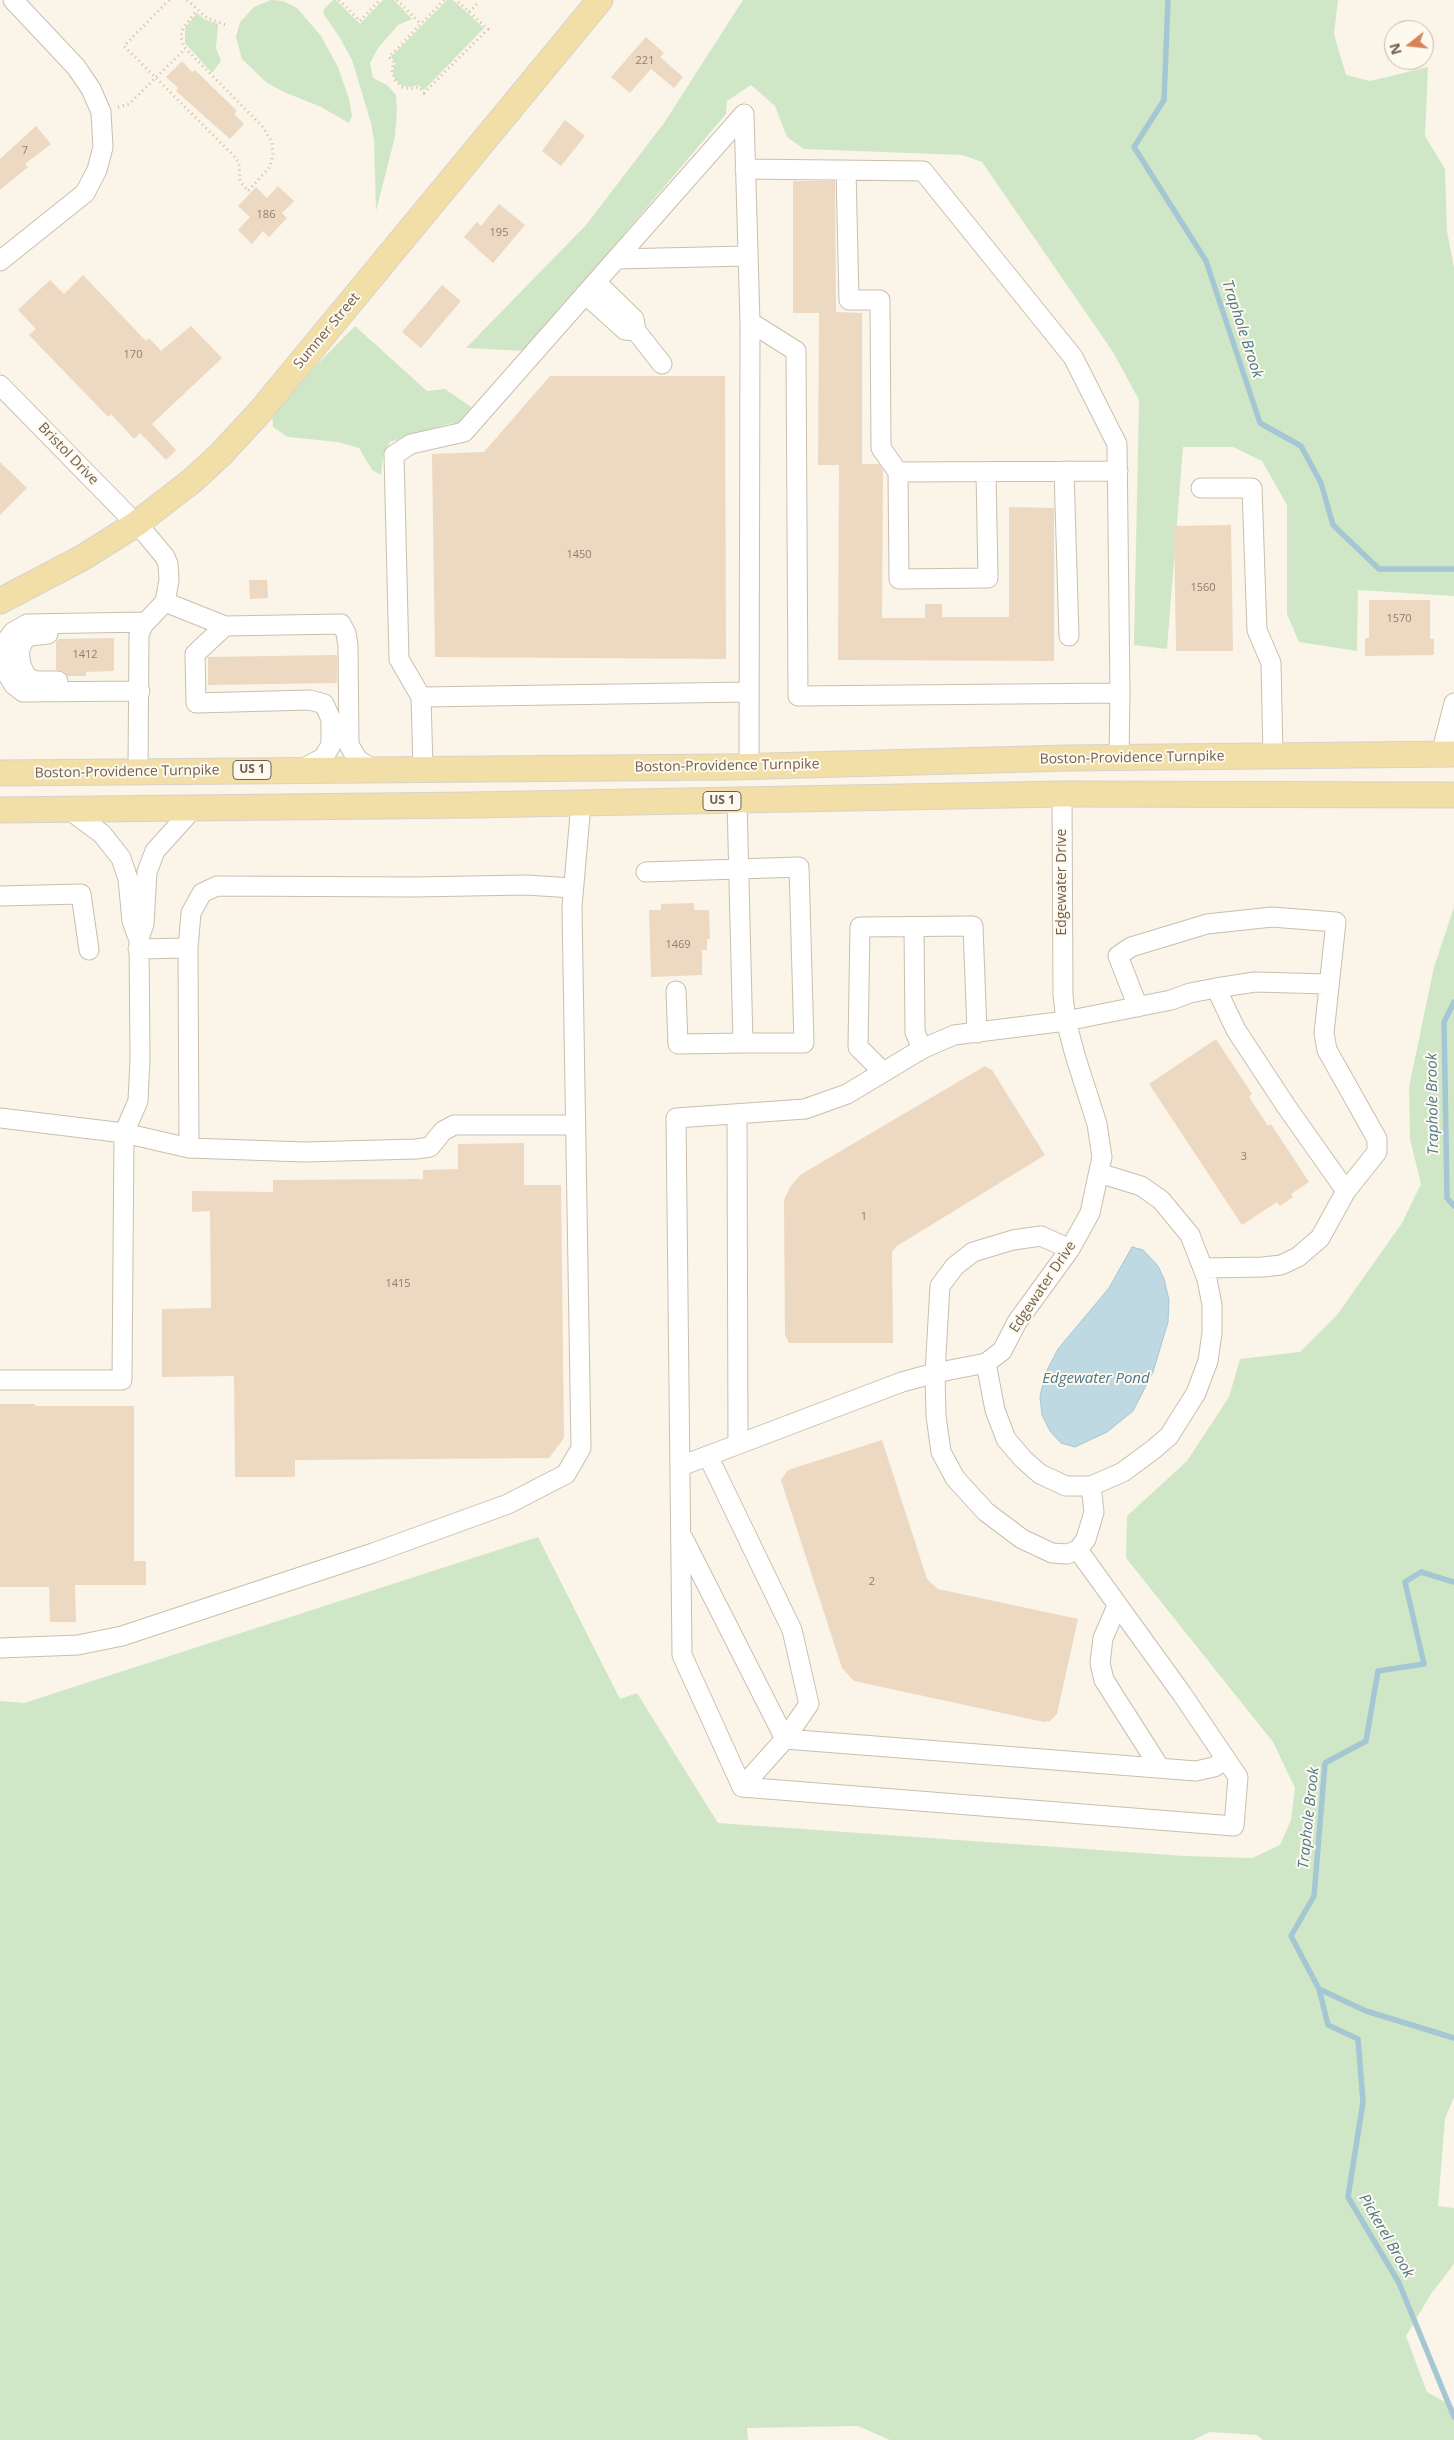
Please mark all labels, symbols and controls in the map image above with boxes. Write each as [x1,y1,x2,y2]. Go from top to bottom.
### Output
north arrow [1384,20,1434,70]
text: N [1384,41,1406,57]
house number: 221 [636,54,654,68]
house number: 7 [22,144,28,158]
house number: 186 [257,208,275,222]
house number: 195 [490,226,508,240]
water label: Traphole Brook [1218,278,1266,380]
street label: Sumner Street [290,290,364,372]
house number: 170 [124,348,142,362]
street label: Bristol Drive [34,419,102,489]
house number: 1450 [566,548,592,562]
house number: 1560 [1190,581,1216,595]
house number: 1570 [1386,612,1412,626]
house number: 1412 [72,648,98,662]
street label: Boston-Providence Turnpike [1039,748,1225,768]
street label: Boston-Providence Turnpike [634,756,820,776]
road number: US 1 [233,760,271,780]
street label: Boston-Providence Turnpike [34,762,220,782]
road number: US 1 [703,791,741,810]
street label: Edgewater Drive [1054,829,1070,935]
house number: 1469 [665,938,691,952]
water label: Traphole Brook [1423,1053,1443,1155]
house number: 3 [1241,1150,1247,1164]
house number: 1 [861,1210,867,1224]
street label: Edgewater Drive [1006,1238,1080,1336]
house number: 1415 [385,1277,411,1291]
water label: Edgewater Pond [1042,1370,1150,1388]
house number: 2 [869,1575,875,1589]
water label: Traphole Brook [1295,1766,1323,1870]
water label: Pickerel Brook [1355,2191,1417,2281]

